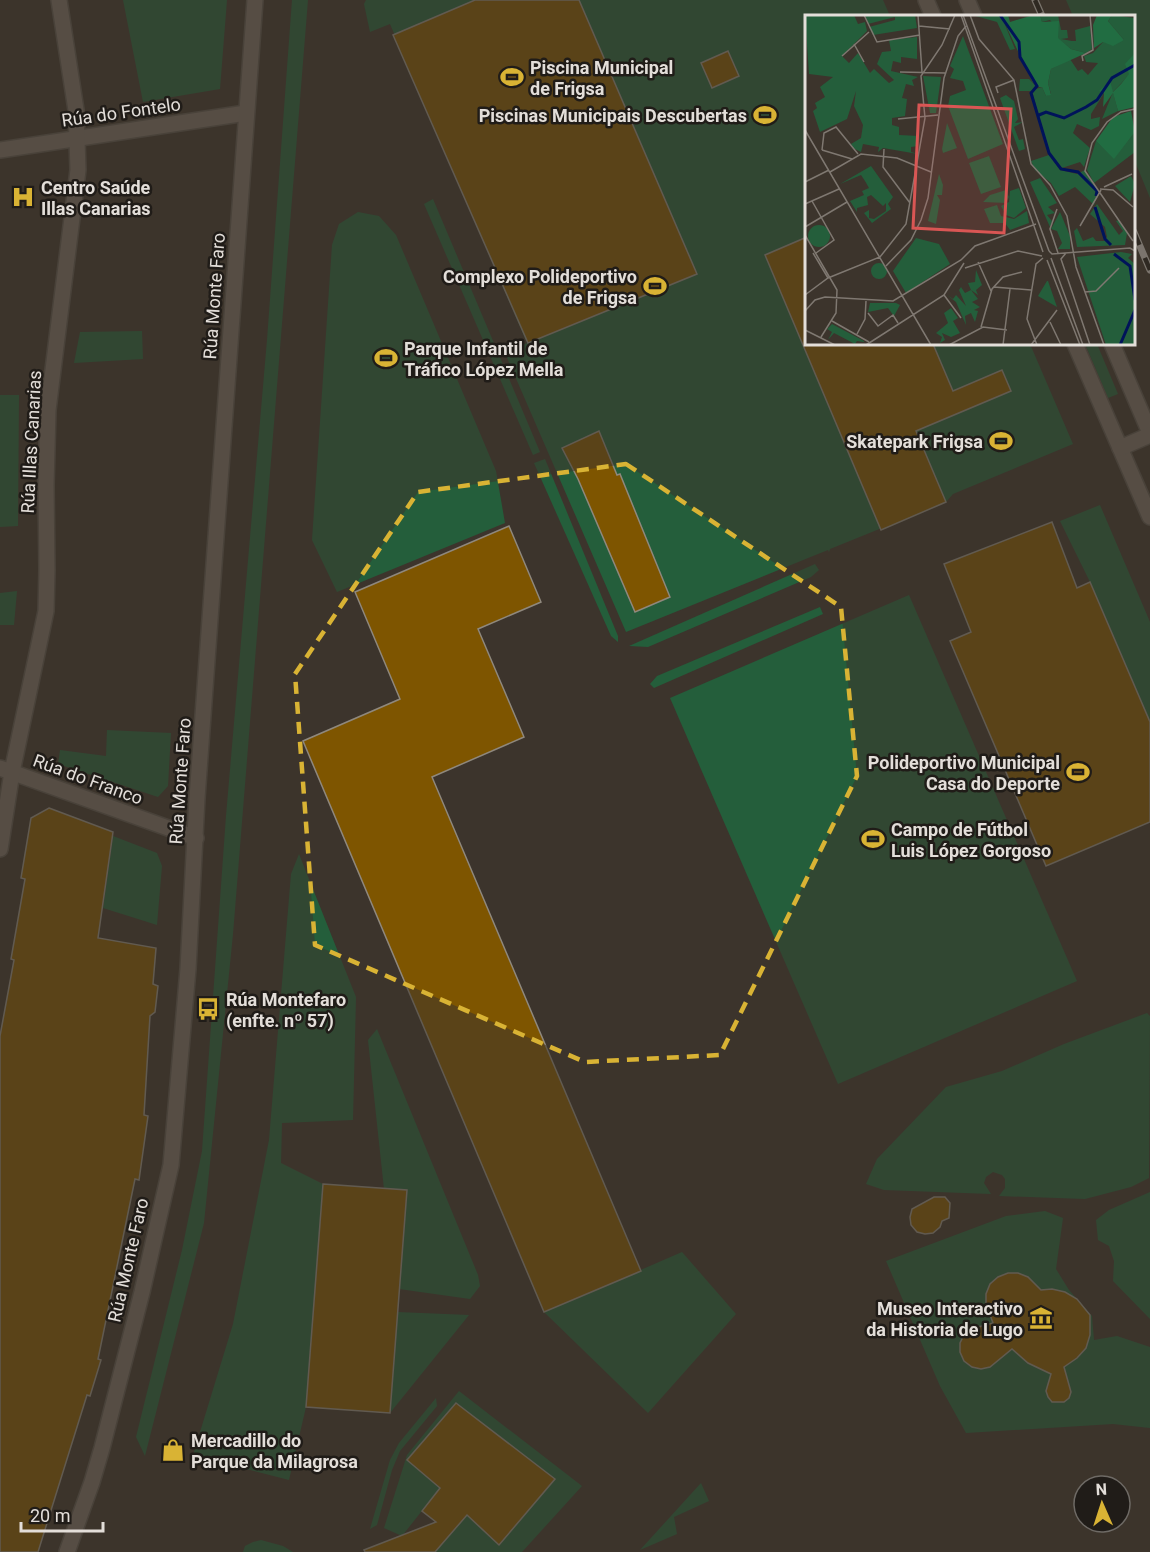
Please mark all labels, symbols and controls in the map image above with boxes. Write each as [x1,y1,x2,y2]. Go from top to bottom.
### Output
inset map [805,15,1135,345]
place label: Piscina Municipal de Frigsa [530,57,673,99]
sports icon: Piscina Municipal de Frigsa [499,64,525,90]
street label: Rúa do Fontelo [60,93,182,131]
sports icon: Piscinas Municipais Descubertas [752,102,778,128]
place label: Piscinas Municipais Descubertas [479,105,747,126]
place label: Centro Saúde Illas Canarias [41,177,151,219]
hospital icon: Centro Saúde Illas Canarias [10,184,36,210]
street label: Rúa Monte Faro [199,232,229,360]
place label: Complexo Polideportivo de Frigsa [443,266,637,308]
sports icon: Complexo Polideportivo de Frigsa [642,273,668,299]
place label: Parque Infantil de Tráfico López Mella [404,338,564,380]
sports icon: Parque Infantil de Tráfico López Mella [373,345,399,371]
street label: Rúa Illas Canarias [17,370,45,514]
sports icon: Skatepark Frigsa [988,428,1014,454]
place label: Skatepark Frigsa [846,431,983,452]
street label: Rúa Monte Faro [165,717,195,845]
street label: Rúa do Franco [30,749,146,809]
place label: Polideportivo Municipal Casa do Deporte [868,752,1060,794]
sports icon: Polideportivo Municipal Casa do Deporte [1065,759,1091,785]
place label: Campo de Fútbol Luis López Gorgoso [891,819,1051,861]
sports icon: Campo de Fútbol Luis López Gorgoso [860,826,886,852]
place label: Rúa Montefaro (enfte. nº 57) [226,989,346,1032]
bus stop icon: Rúa Montefaro (enfte. nº 57) [195,996,221,1022]
street label: Rúa Monte Faro [104,1196,152,1324]
place label: Museo Interactivo da Historia de Lugo [866,1298,1023,1340]
museum icon: Museo Interactivo da Historia de Lugo [1028,1305,1054,1331]
place label: Mercadillo do Parque da Milagrosa [191,1430,358,1472]
shop icon: Mercadillo do Parque da Milagrosa [160,1437,186,1463]
north arrow [1072,1474,1132,1534]
text: N [1095,1480,1107,1499]
scale bar [21,1495,104,1533]
text: 20 m [30,1505,70,1526]

